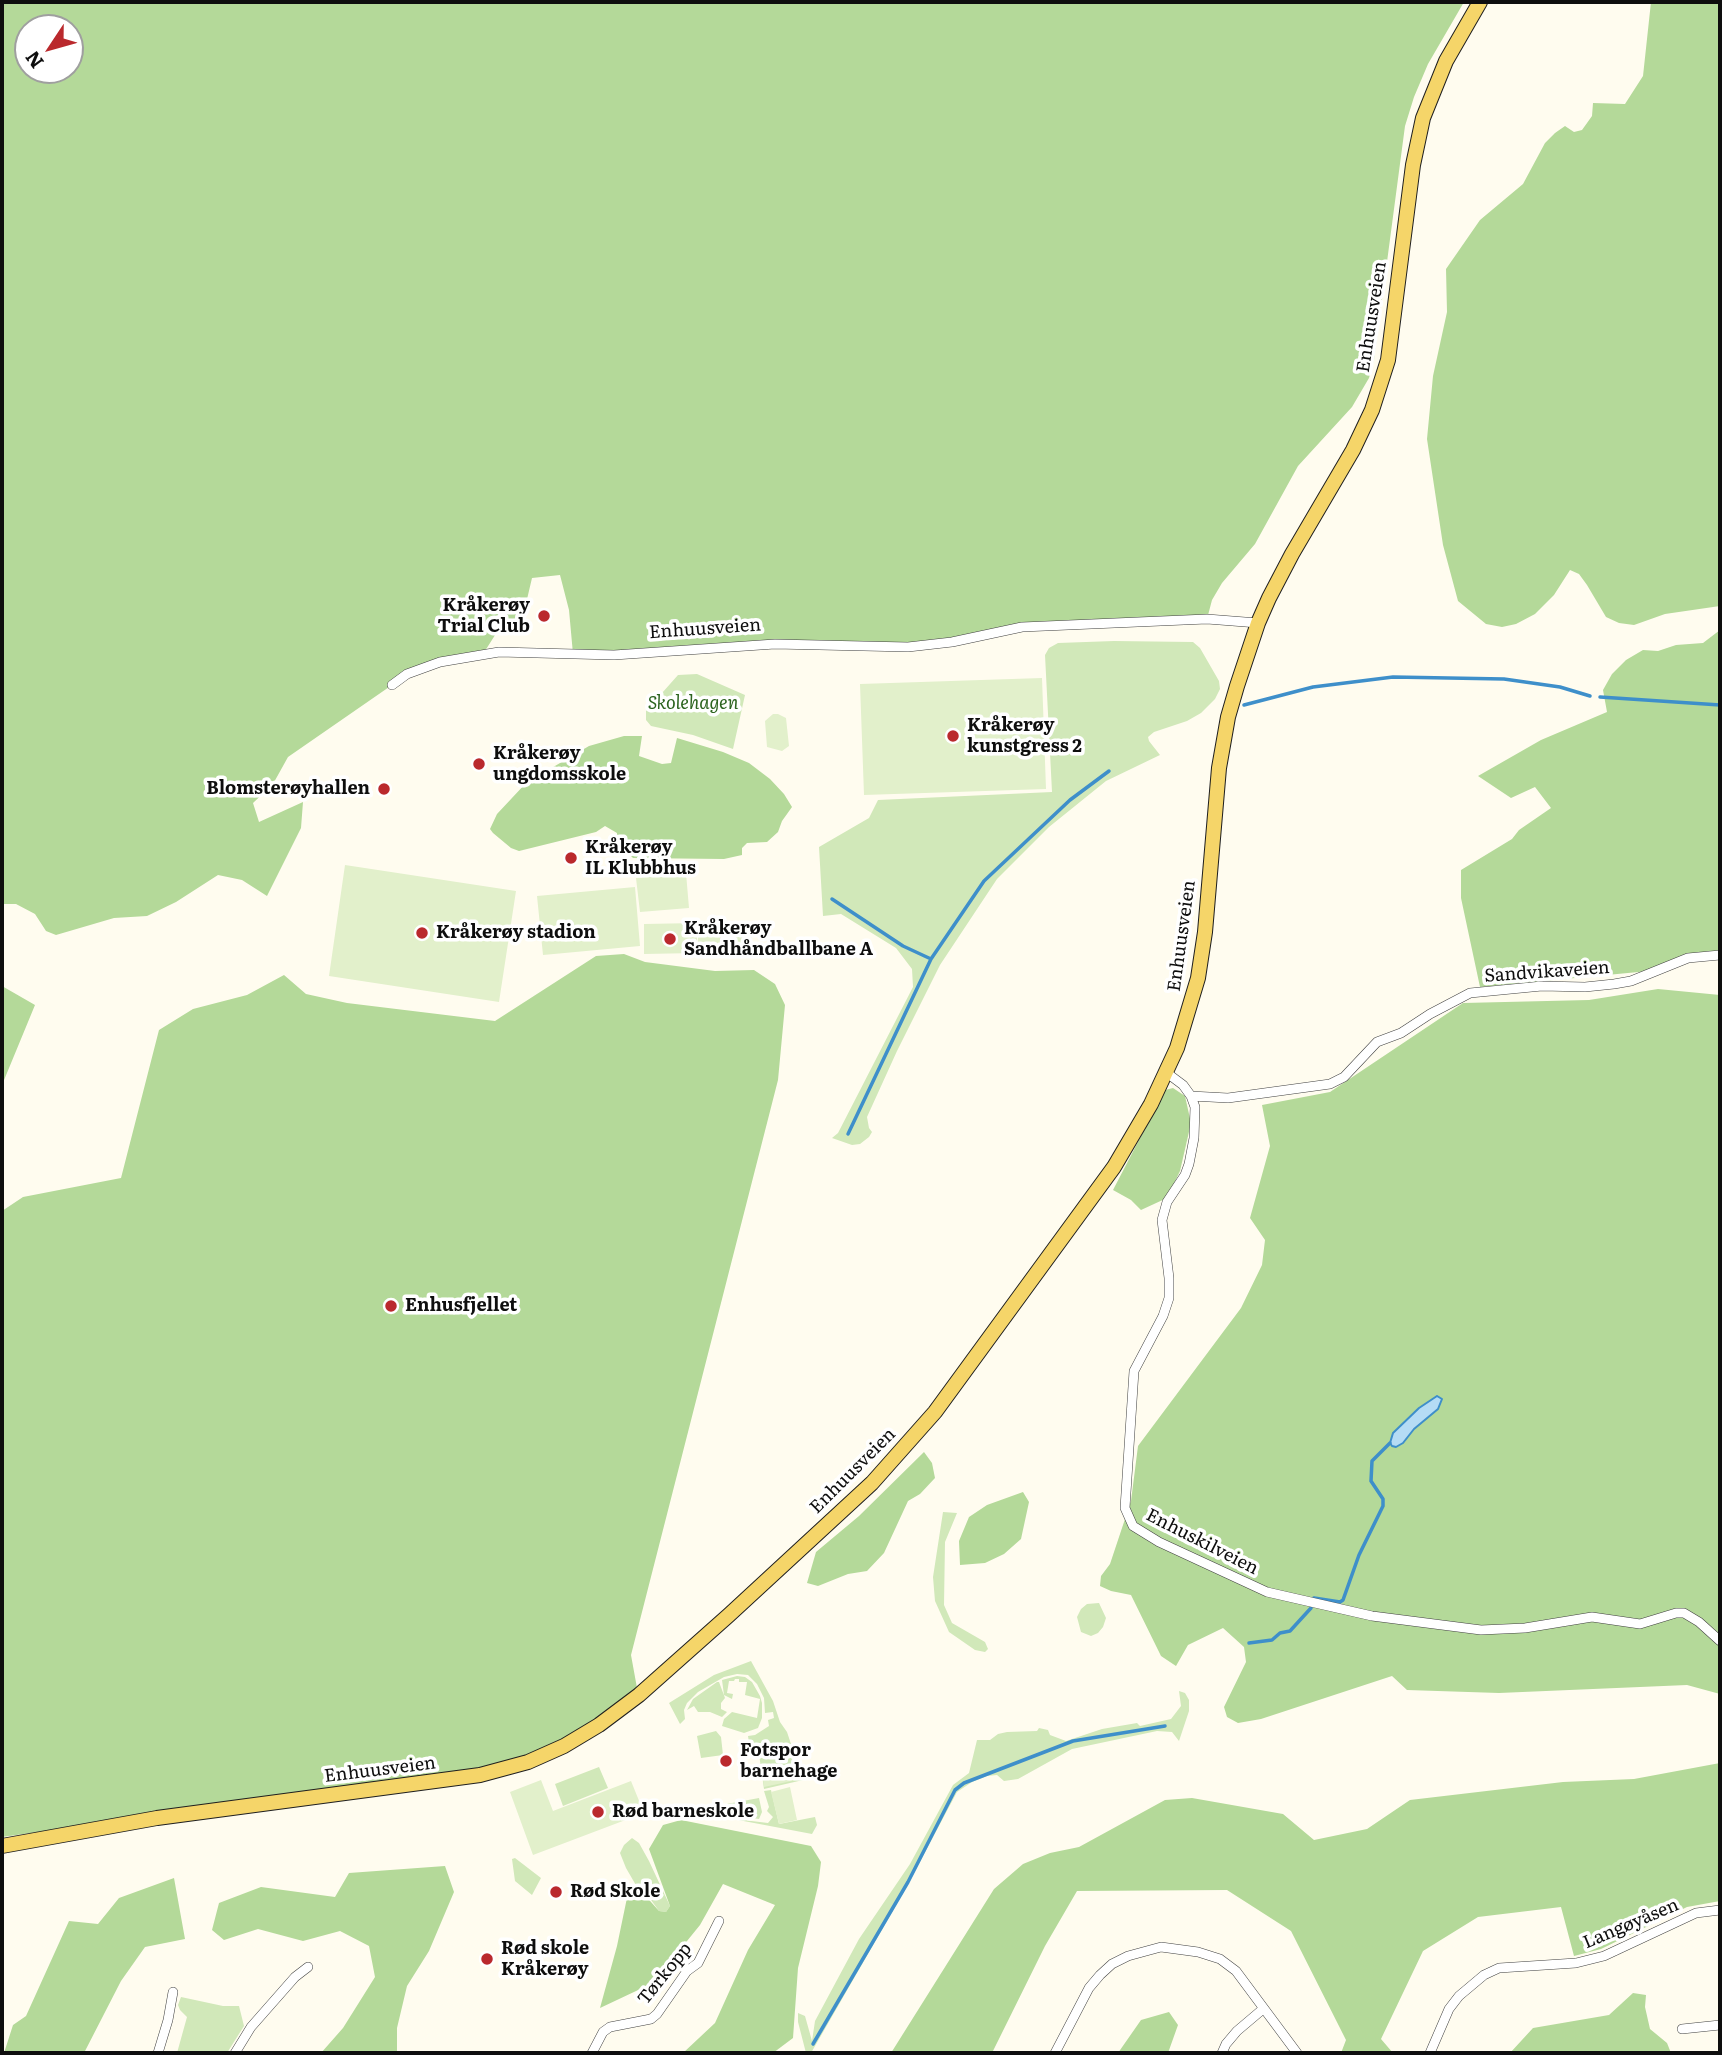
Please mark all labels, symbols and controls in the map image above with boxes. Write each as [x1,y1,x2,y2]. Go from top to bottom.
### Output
north arrow [14,14,84,84]
text: N [18,45,50,75]
street label: Enhuusveien [1353,260,1391,374]
place label: Kråkerøy Trial Club [437,595,530,638]
marker: Kråkerøy Trial Club [536,608,552,624]
street label: Enhuusveien [648,614,762,644]
park label: Skolehagen [648,693,738,715]
place label: Kråkerøy kunstgress 2 [967,715,1082,758]
marker: Kråkerøy kunstgress 2 [945,728,961,744]
place label: Kråkerøy ungdomsskole [493,743,626,786]
marker: Kråkerøy ungdomsskole [471,756,487,772]
place label: Blomsterøyhallen [206,778,370,800]
marker: Blomsterøyhallen [376,781,392,797]
place label: Kråkerøy IL Klubbhus [585,837,696,880]
marker: Kråkerøy IL Klubbhus [563,850,579,866]
street label: Enhuusveien [1163,879,1201,993]
place label: Kråkerøy Sandhåndballbane A [684,918,873,960]
place label: Kråkerøy stadion [436,922,596,944]
marker: Kråkerøy stadion [414,925,430,941]
marker: Kråkerøy Sandhåndballbane A [662,931,678,947]
street label: Sandvikaveien [1484,957,1610,987]
place label: Enhusfjellet [405,1295,517,1317]
marker: Enhusfjellet [383,1298,399,1314]
street label: Enhuusveien [806,1424,900,1518]
street label: Enhuskilveien [1142,1504,1262,1580]
place label: Fotspor barnehage [740,1740,837,1782]
street label: Enhuusveien [323,1752,437,1788]
marker: Fotspor barnehage [718,1753,734,1769]
place label: Rød barneskole [612,1801,754,1823]
marker: Rød barneskole [590,1804,606,1820]
place label: Rød Skole [570,1881,660,1903]
marker: Rød Skole [548,1884,564,1900]
street label: Langøyåsen [1580,1894,1682,1954]
place label: Rød skole Kråkerøy [501,1938,589,1980]
street label: Tørkopp [633,1939,697,2009]
marker: Rød skole Kråkerøy [479,1951,495,1967]

